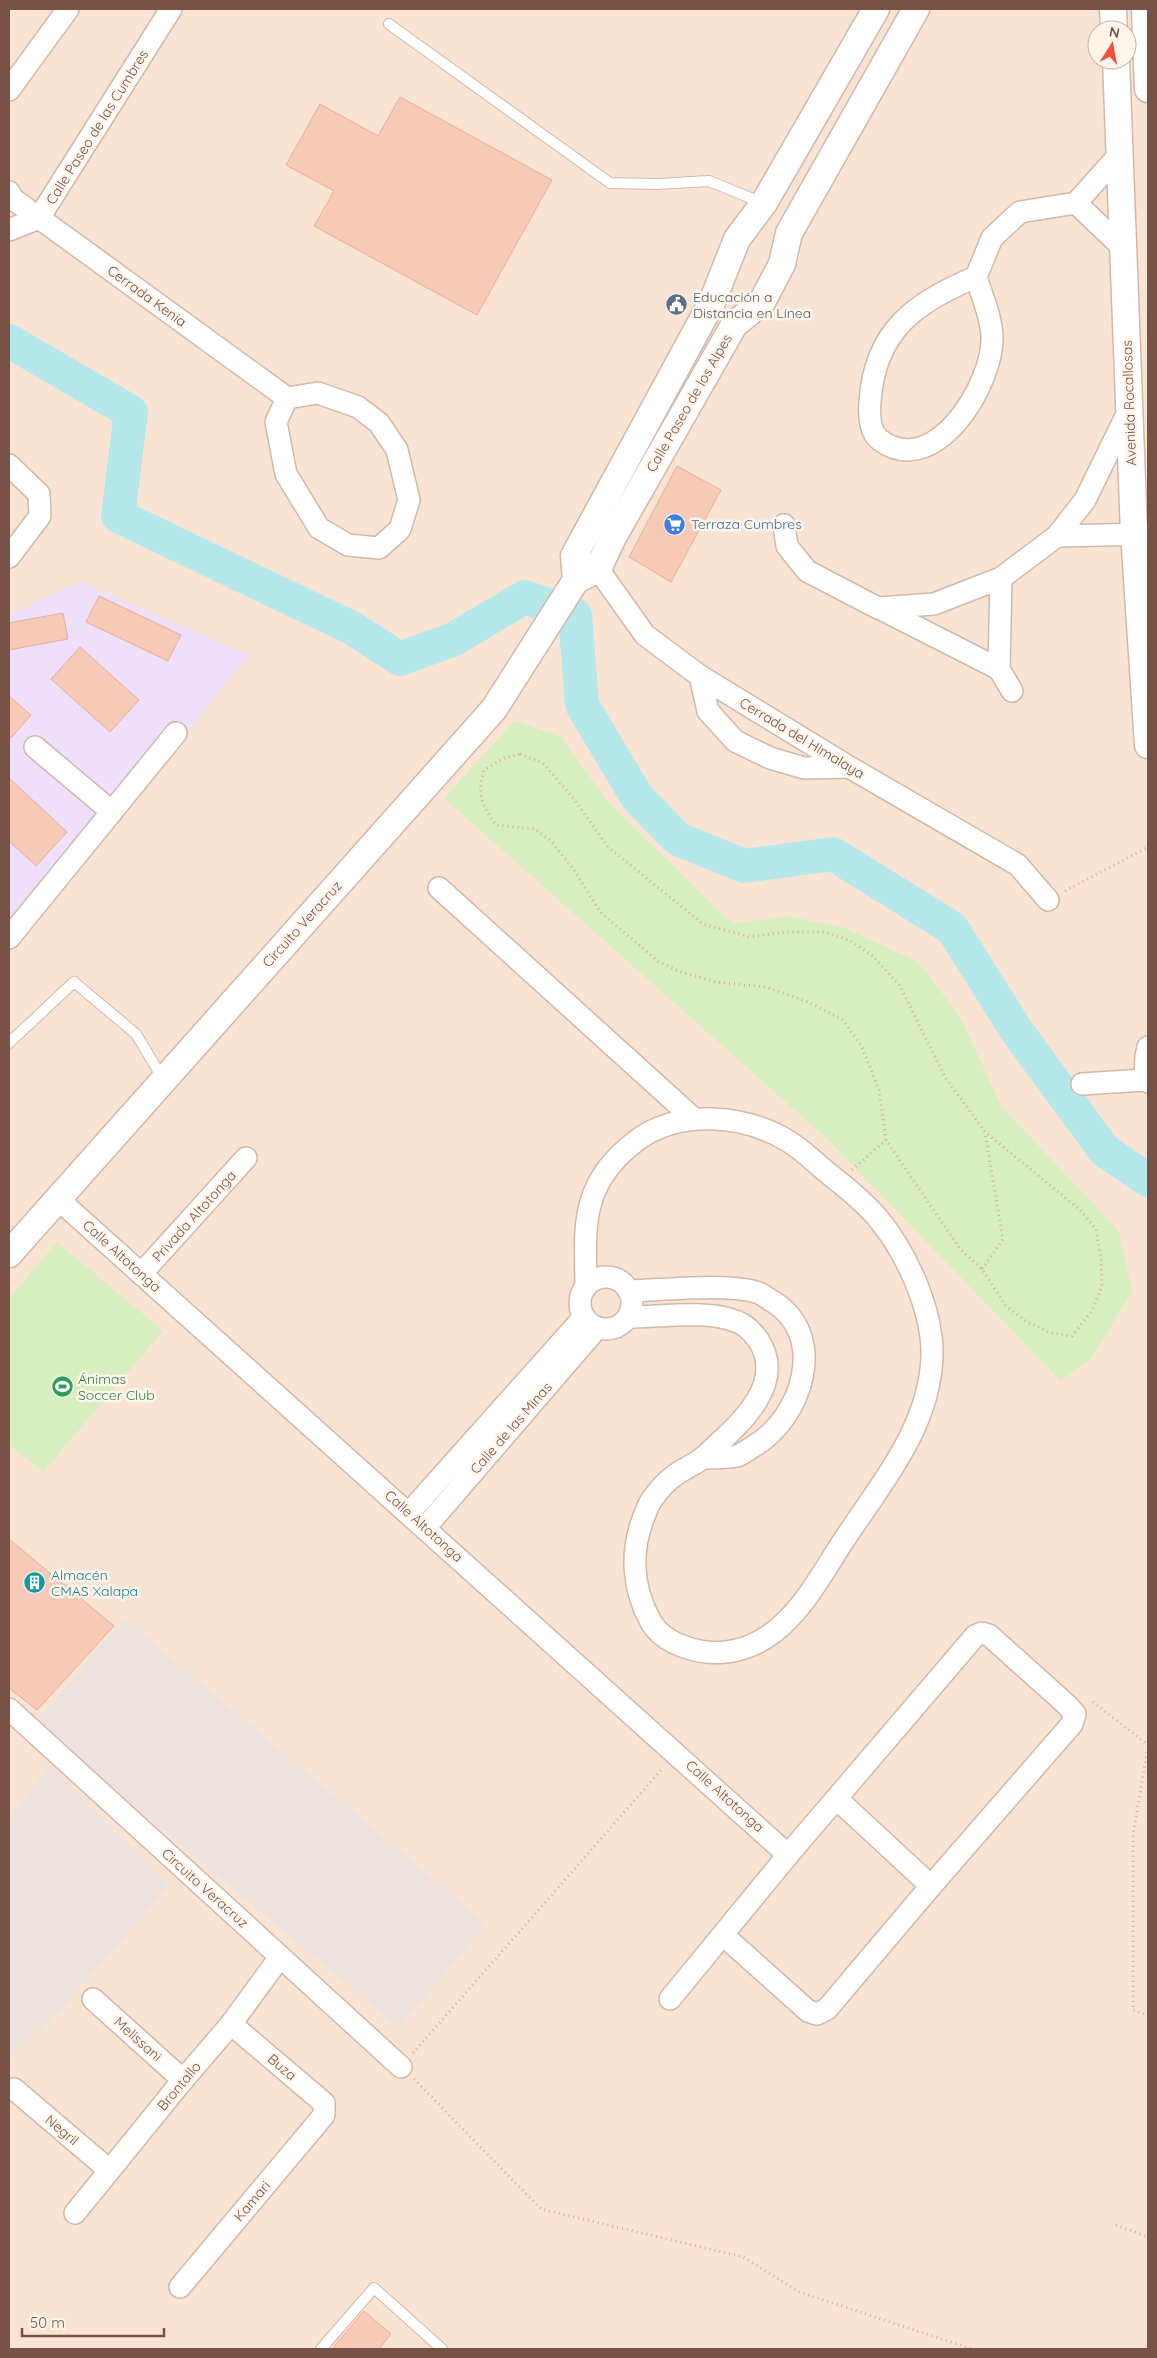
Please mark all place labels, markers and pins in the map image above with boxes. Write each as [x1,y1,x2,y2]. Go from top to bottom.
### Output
place label: Educación a Distancia en Línea [693,288,811,322]
public building icon: Educación a Distancia en Línea [665,293,689,317]
supermarket icon: Terraza Cumbres [663,512,687,536]
place label: Terraza Cumbres [691,515,802,533]
place label: Ánimas Soccer Club [78,1370,155,1404]
sports icon: Ánimas Soccer Club [50,1375,74,1399]
place label: Almacén CMAS Xalapa [51,1566,138,1600]
building icon: Almacén CMAS Xalapa [23,1571,47,1595]

